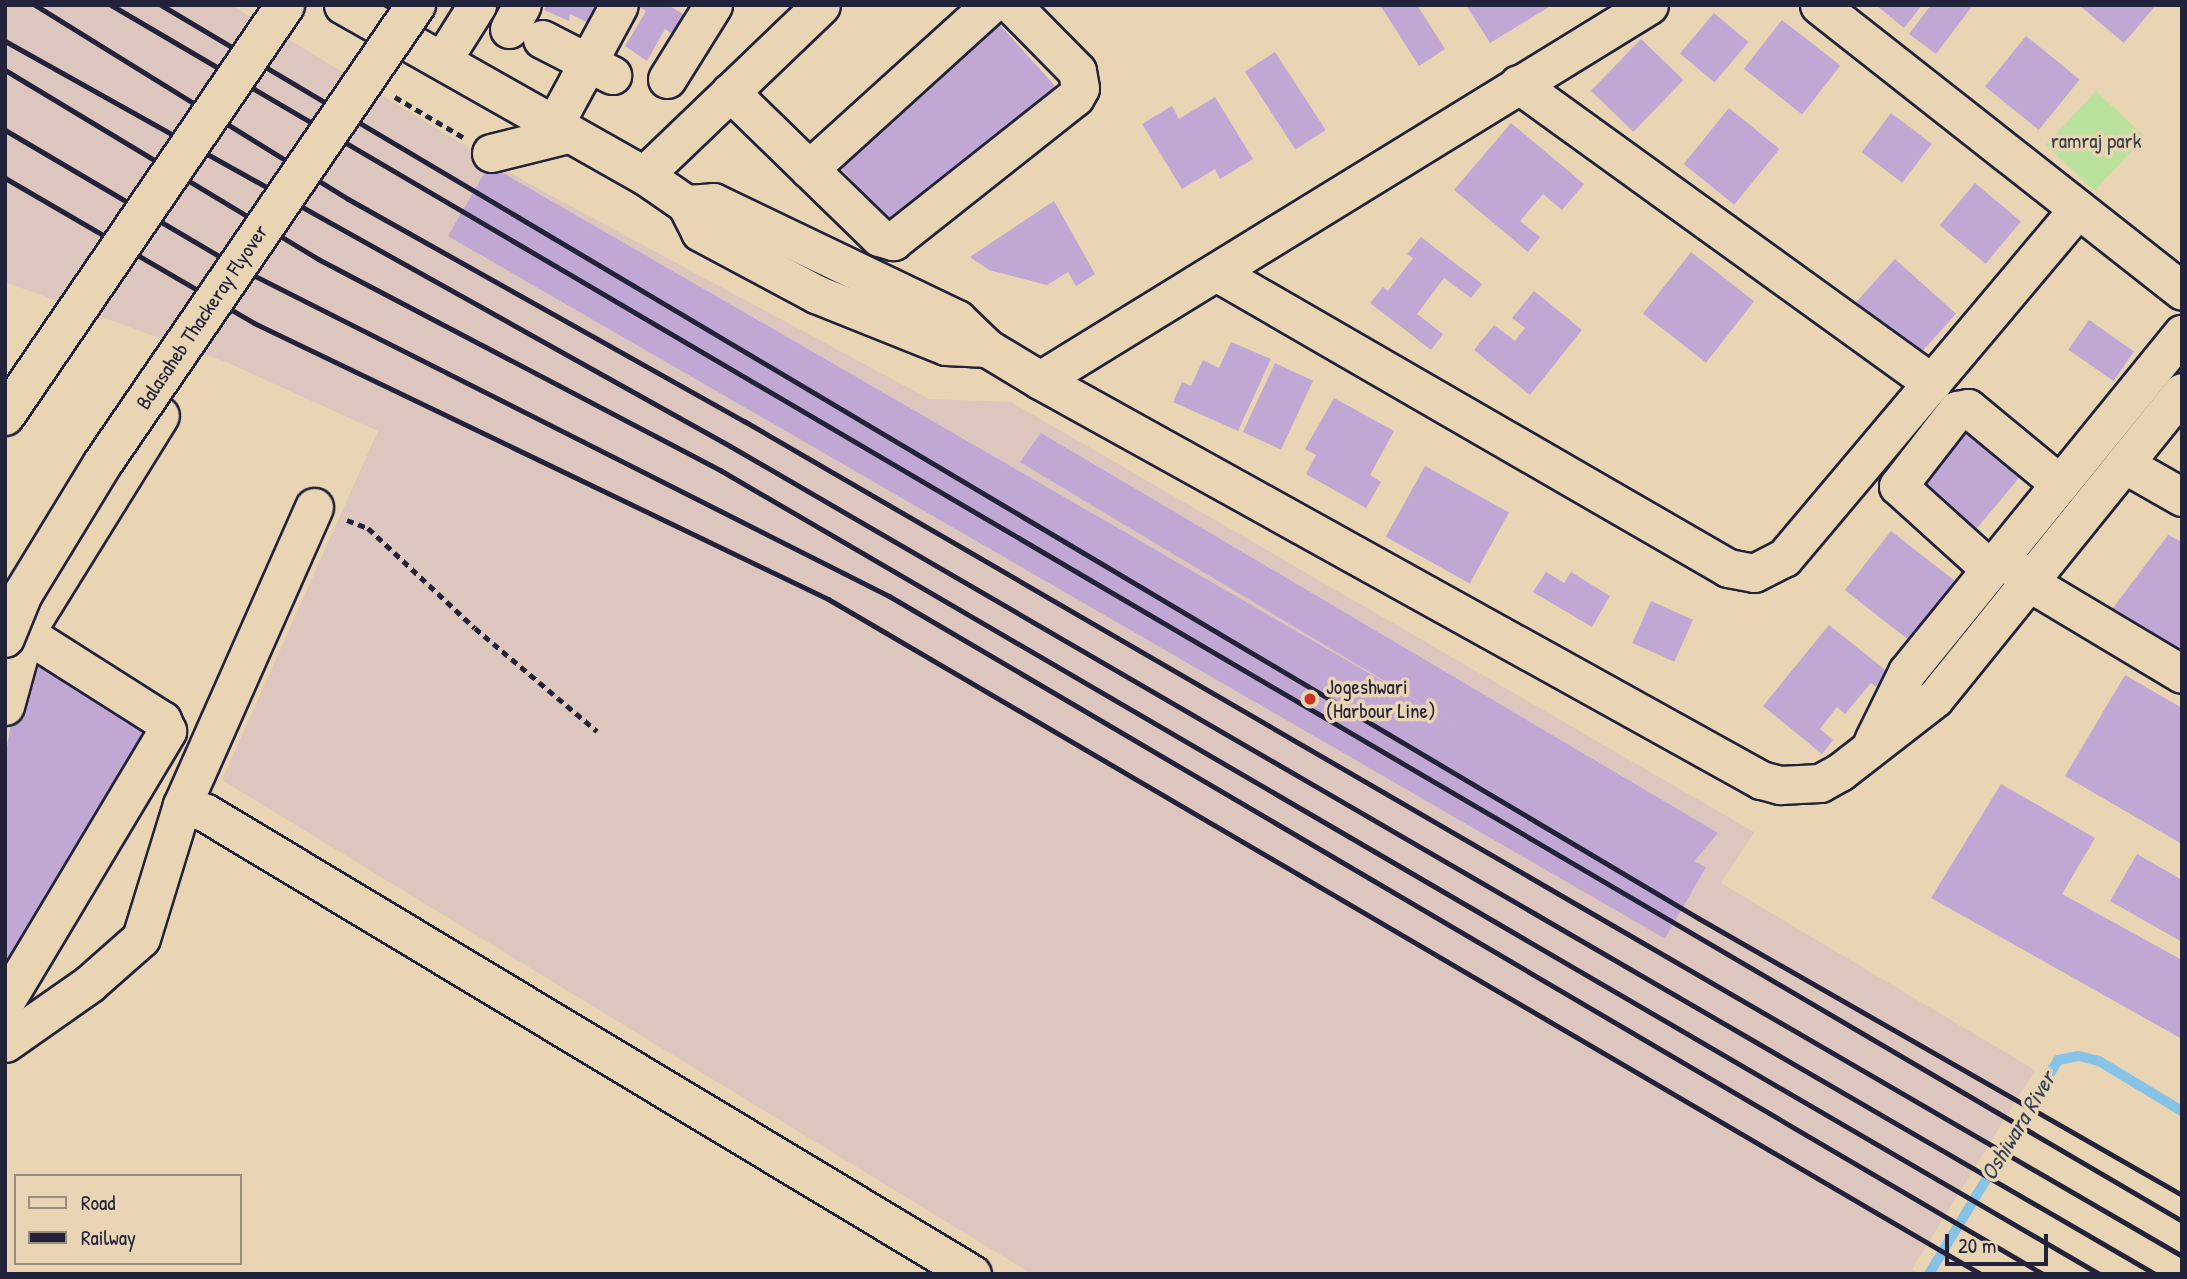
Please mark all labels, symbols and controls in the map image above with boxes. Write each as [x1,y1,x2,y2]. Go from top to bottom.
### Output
park label: ramraj park [2051,128,2141,154]
street label: Balasaheb Thackeray Flyover [131,220,273,414]
place label: Jogeshwari (Harbour Line) [1326,674,1436,724]
marker: Jogeshwari (Harbour Line) [1300,689,1320,709]
water label: Oshiwara River [1975,1067,2061,1185]
legend [14,1174,242,1265]
text: Road [81,1188,115,1217]
scale bar [1949,1220,2052,1264]
text: Railway [81,1223,136,1252]
text: 20 m [1958,1231,1996,1260]

